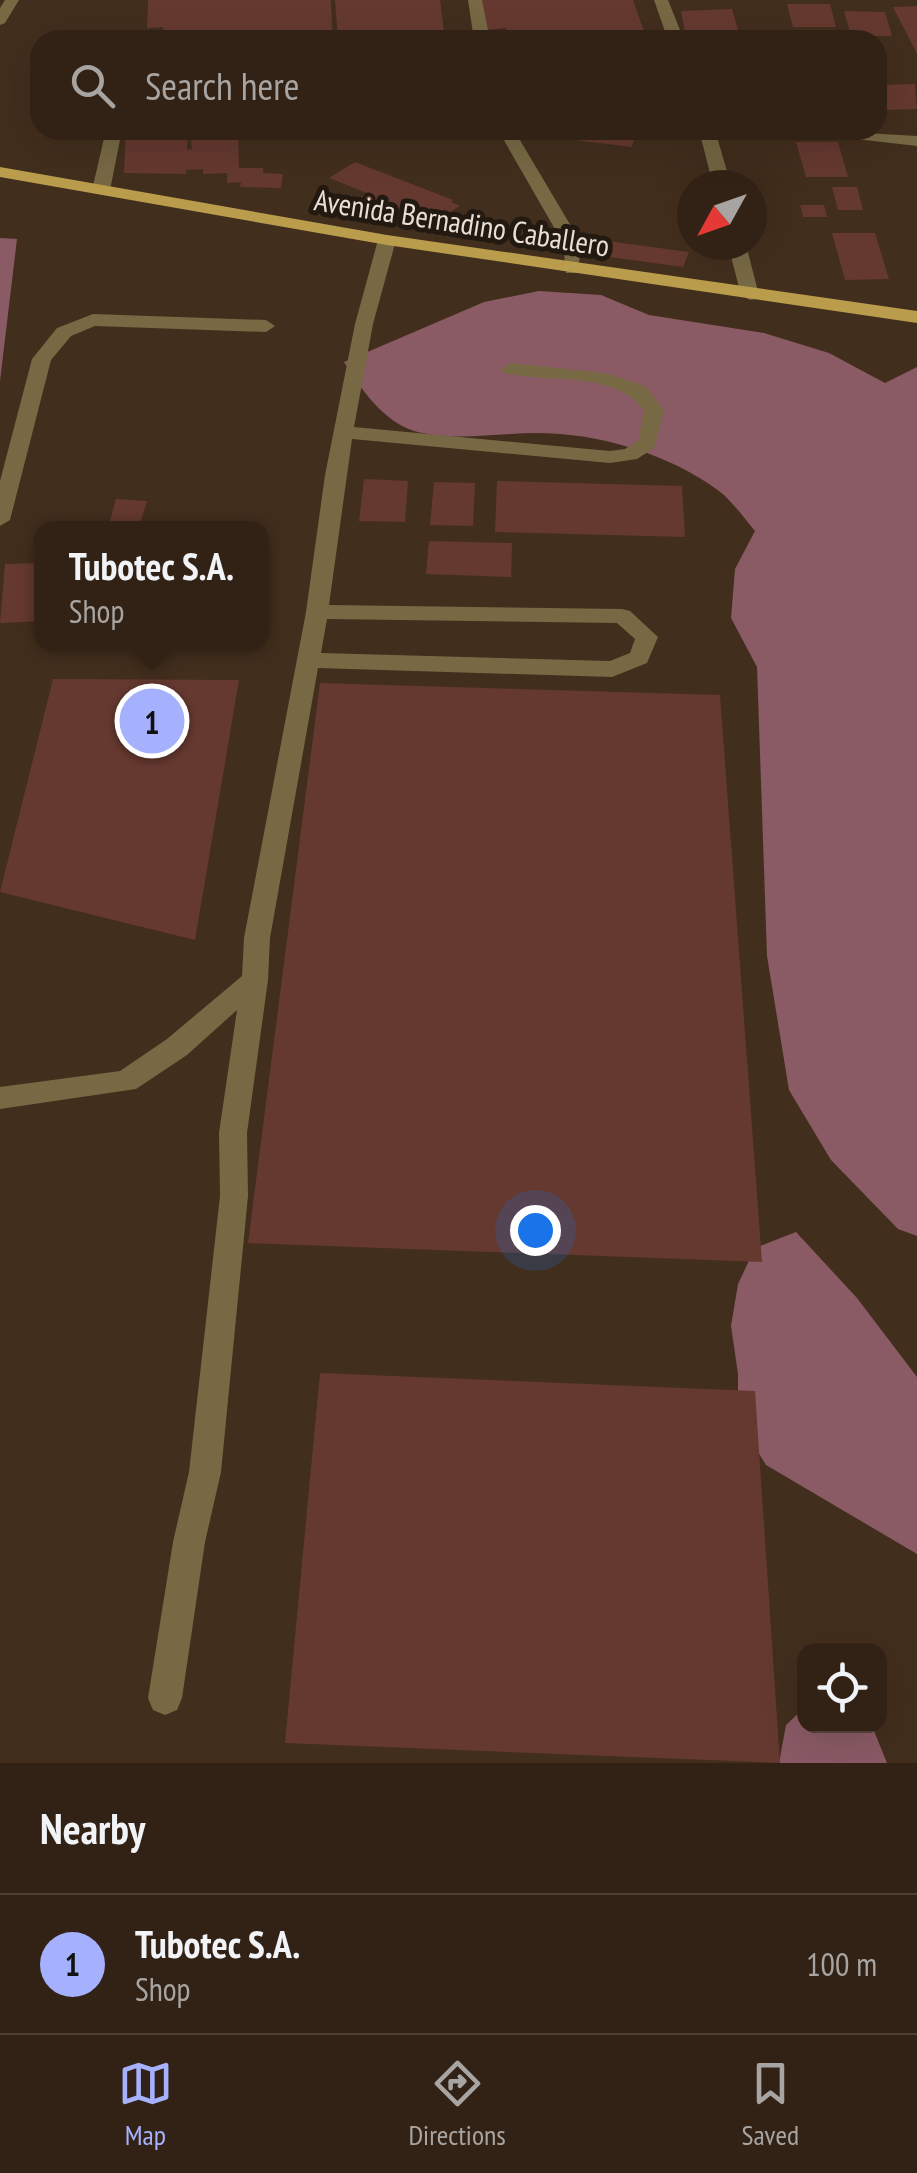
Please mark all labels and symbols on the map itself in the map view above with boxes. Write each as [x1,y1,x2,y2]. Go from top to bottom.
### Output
north arrow [677,170,767,260]
street label: Avenida Bernadino Caballero [312,179,612,265]
pin: 1 [120,684,184,758]
your location [510,1205,561,1256]

